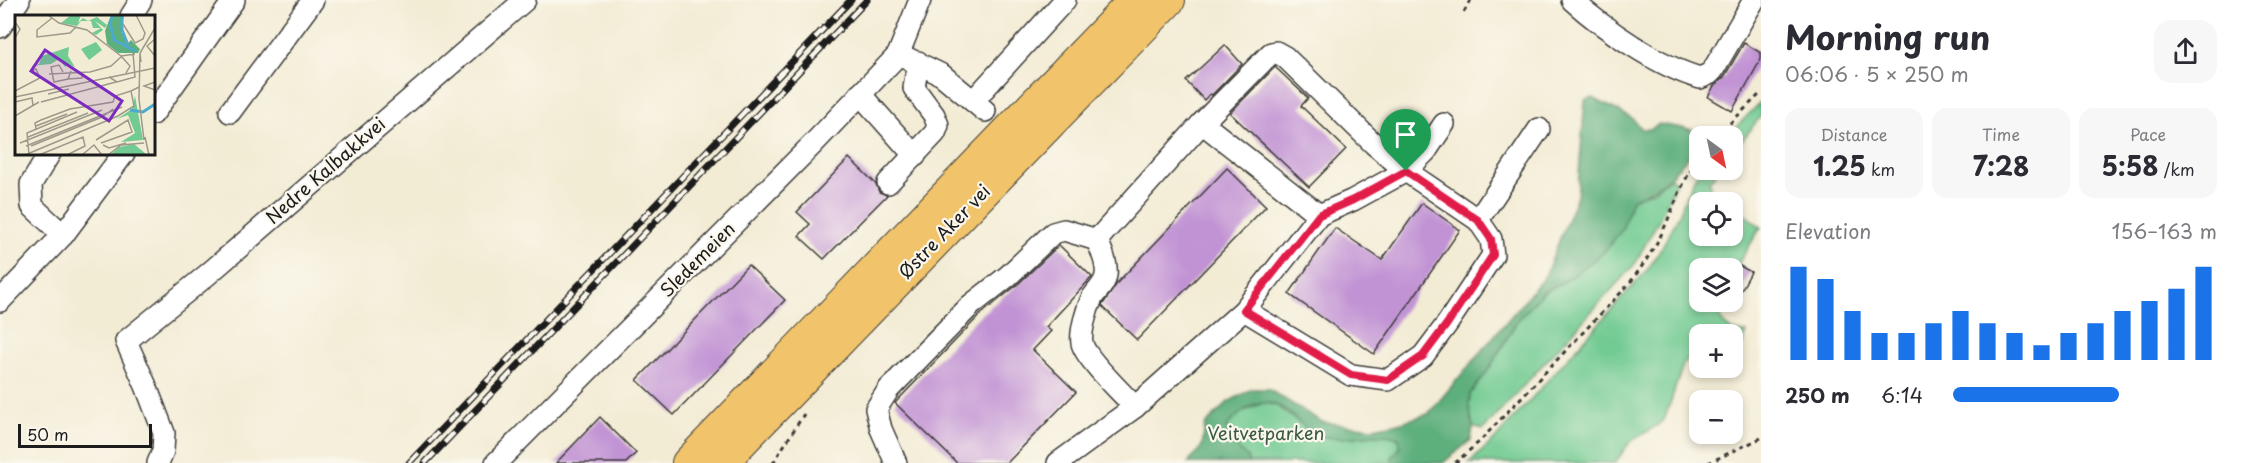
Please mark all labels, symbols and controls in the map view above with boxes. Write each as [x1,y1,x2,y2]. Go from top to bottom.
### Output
text: Morning run [1785,11,1990,61]
inset map [15,15,154,154]
button: share [2154,20,2217,83]
text: 06:06 · 5 × 250 m [1785,59,1969,89]
pin [1380,109,1431,171]
street label: Nedre Kalbakkvei [259,110,391,230]
icon: arrive [1389,118,1422,151]
text: Distance [1820,122,1888,146]
text: Time [1982,122,2020,146]
text: Pace [2130,122,2166,146]
north arrow [1689,126,1743,180]
map controls [1689,126,1743,444]
text: 1.25 [1813,146,1866,185]
text: 7:28 [1973,146,2029,185]
text: 5:58 [2102,146,2159,185]
text: km [1866,157,1895,181]
text: /km [2159,157,2194,181]
street label: Østre Aker vei [892,178,996,284]
button: locate [1689,192,1743,246]
street label: Sledemeien [653,215,741,303]
text: Elevation [1785,216,1871,246]
text: 156–163 m [2112,216,2217,246]
button: layers [1689,258,1743,312]
button: + [1689,324,1743,378]
text: 250 m [1785,380,1850,410]
text: 6:14 [1881,380,1923,410]
button: − [1689,390,1743,444]
park label: Veitvetparken [1208,419,1324,446]
scale bar [18,421,152,448]
text: 50 m [27,422,68,446]

